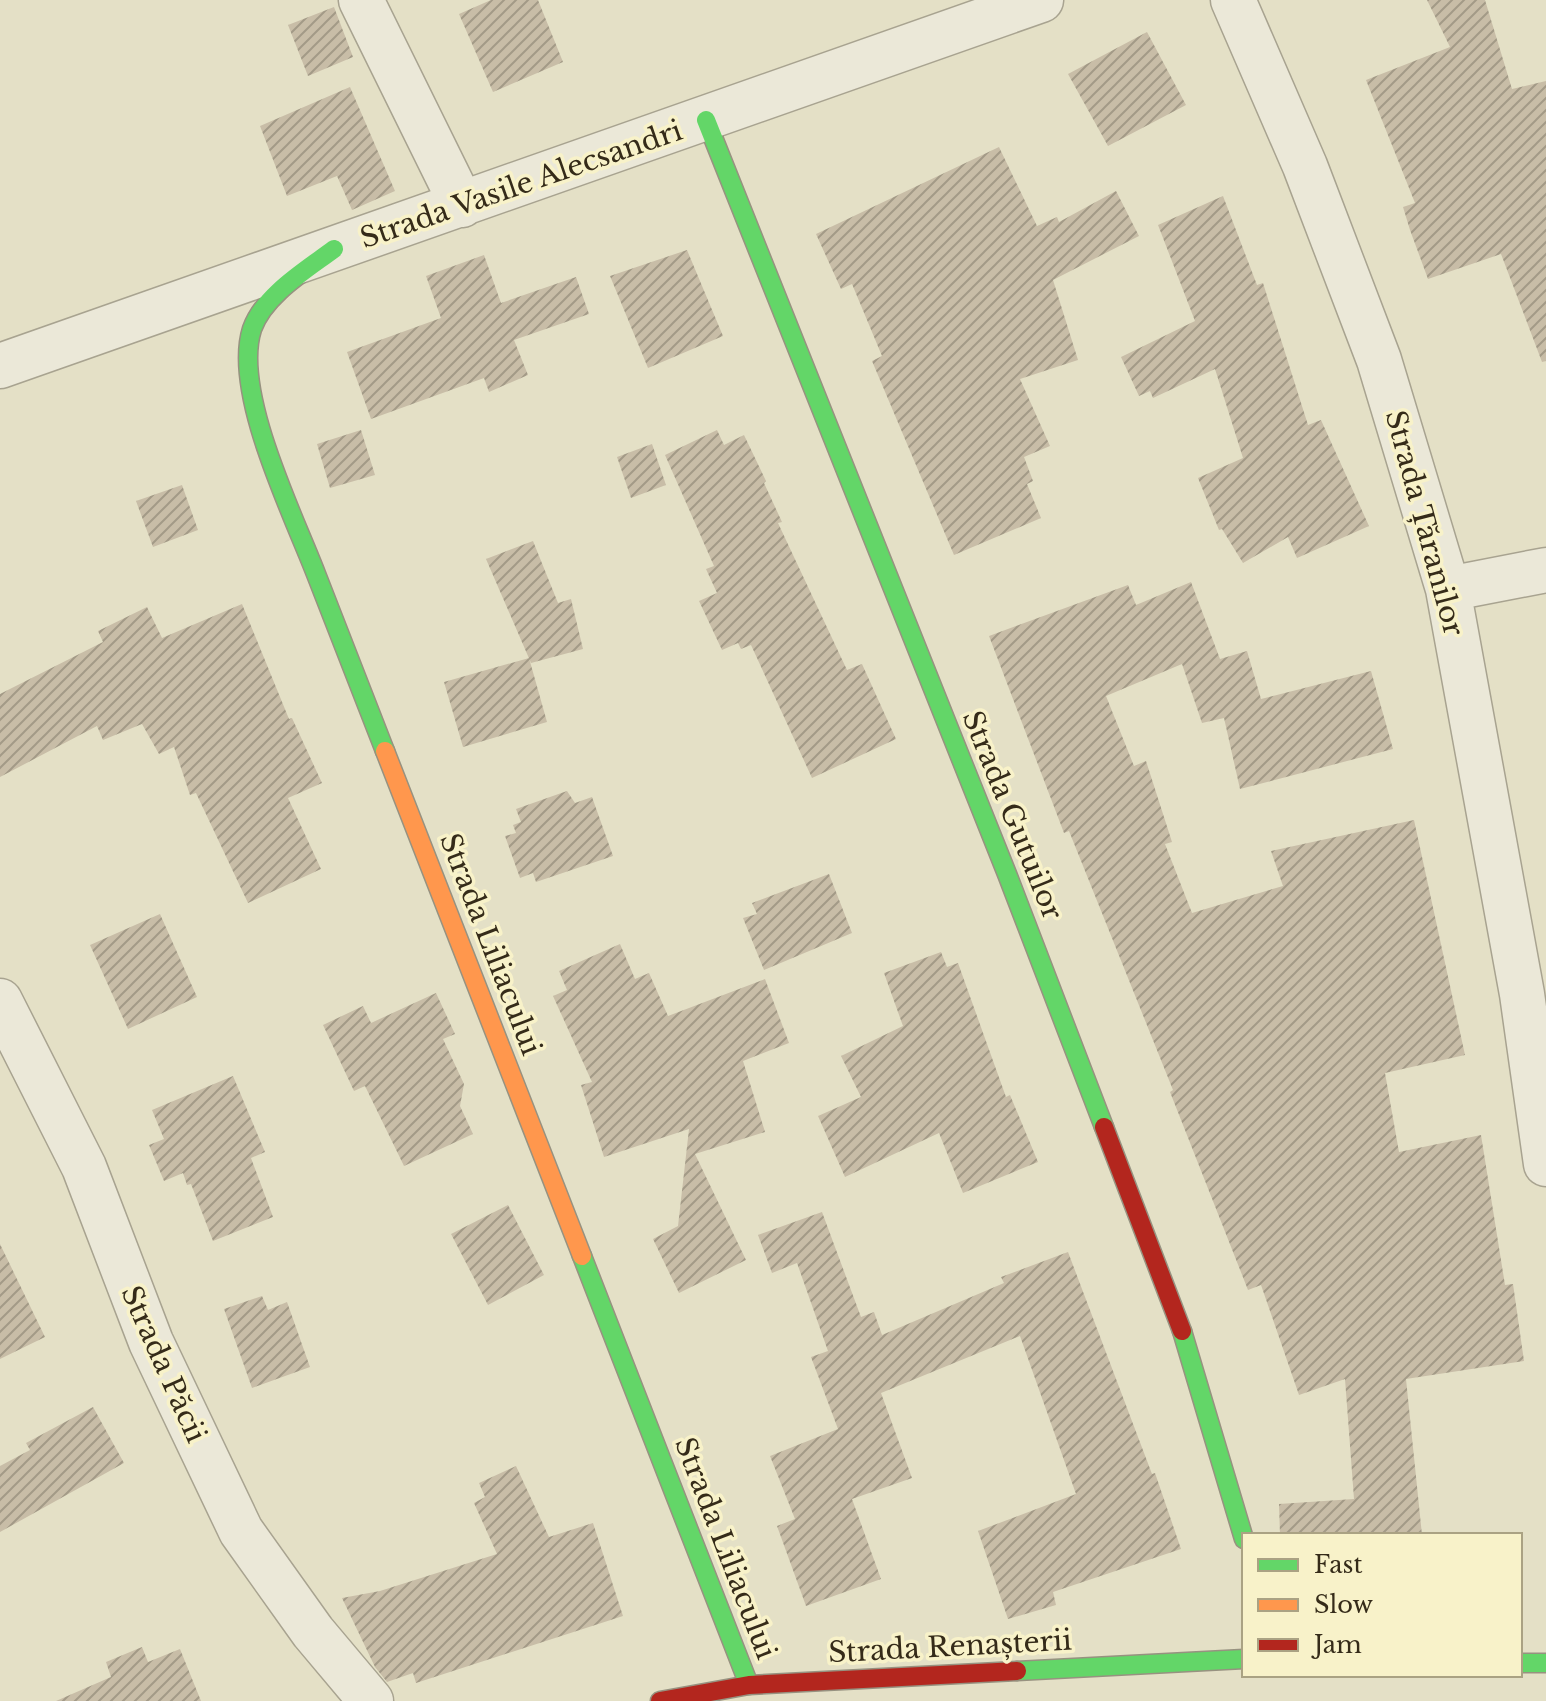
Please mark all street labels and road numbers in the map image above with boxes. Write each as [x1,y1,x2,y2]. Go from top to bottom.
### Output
street label: Strada Vasile Alecsandri [355,113,687,256]
street label: Strada Țăranilor [1378,406,1472,640]
street label: Strada Gutuilor [955,706,1071,925]
street label: Strada Liliacului [432,828,549,1060]
street label: Strada Păcii [113,1280,214,1448]
street label: Strada Liliacului [667,1432,784,1664]
street label: Strada Renașterii [827,1623,1073,1670]

